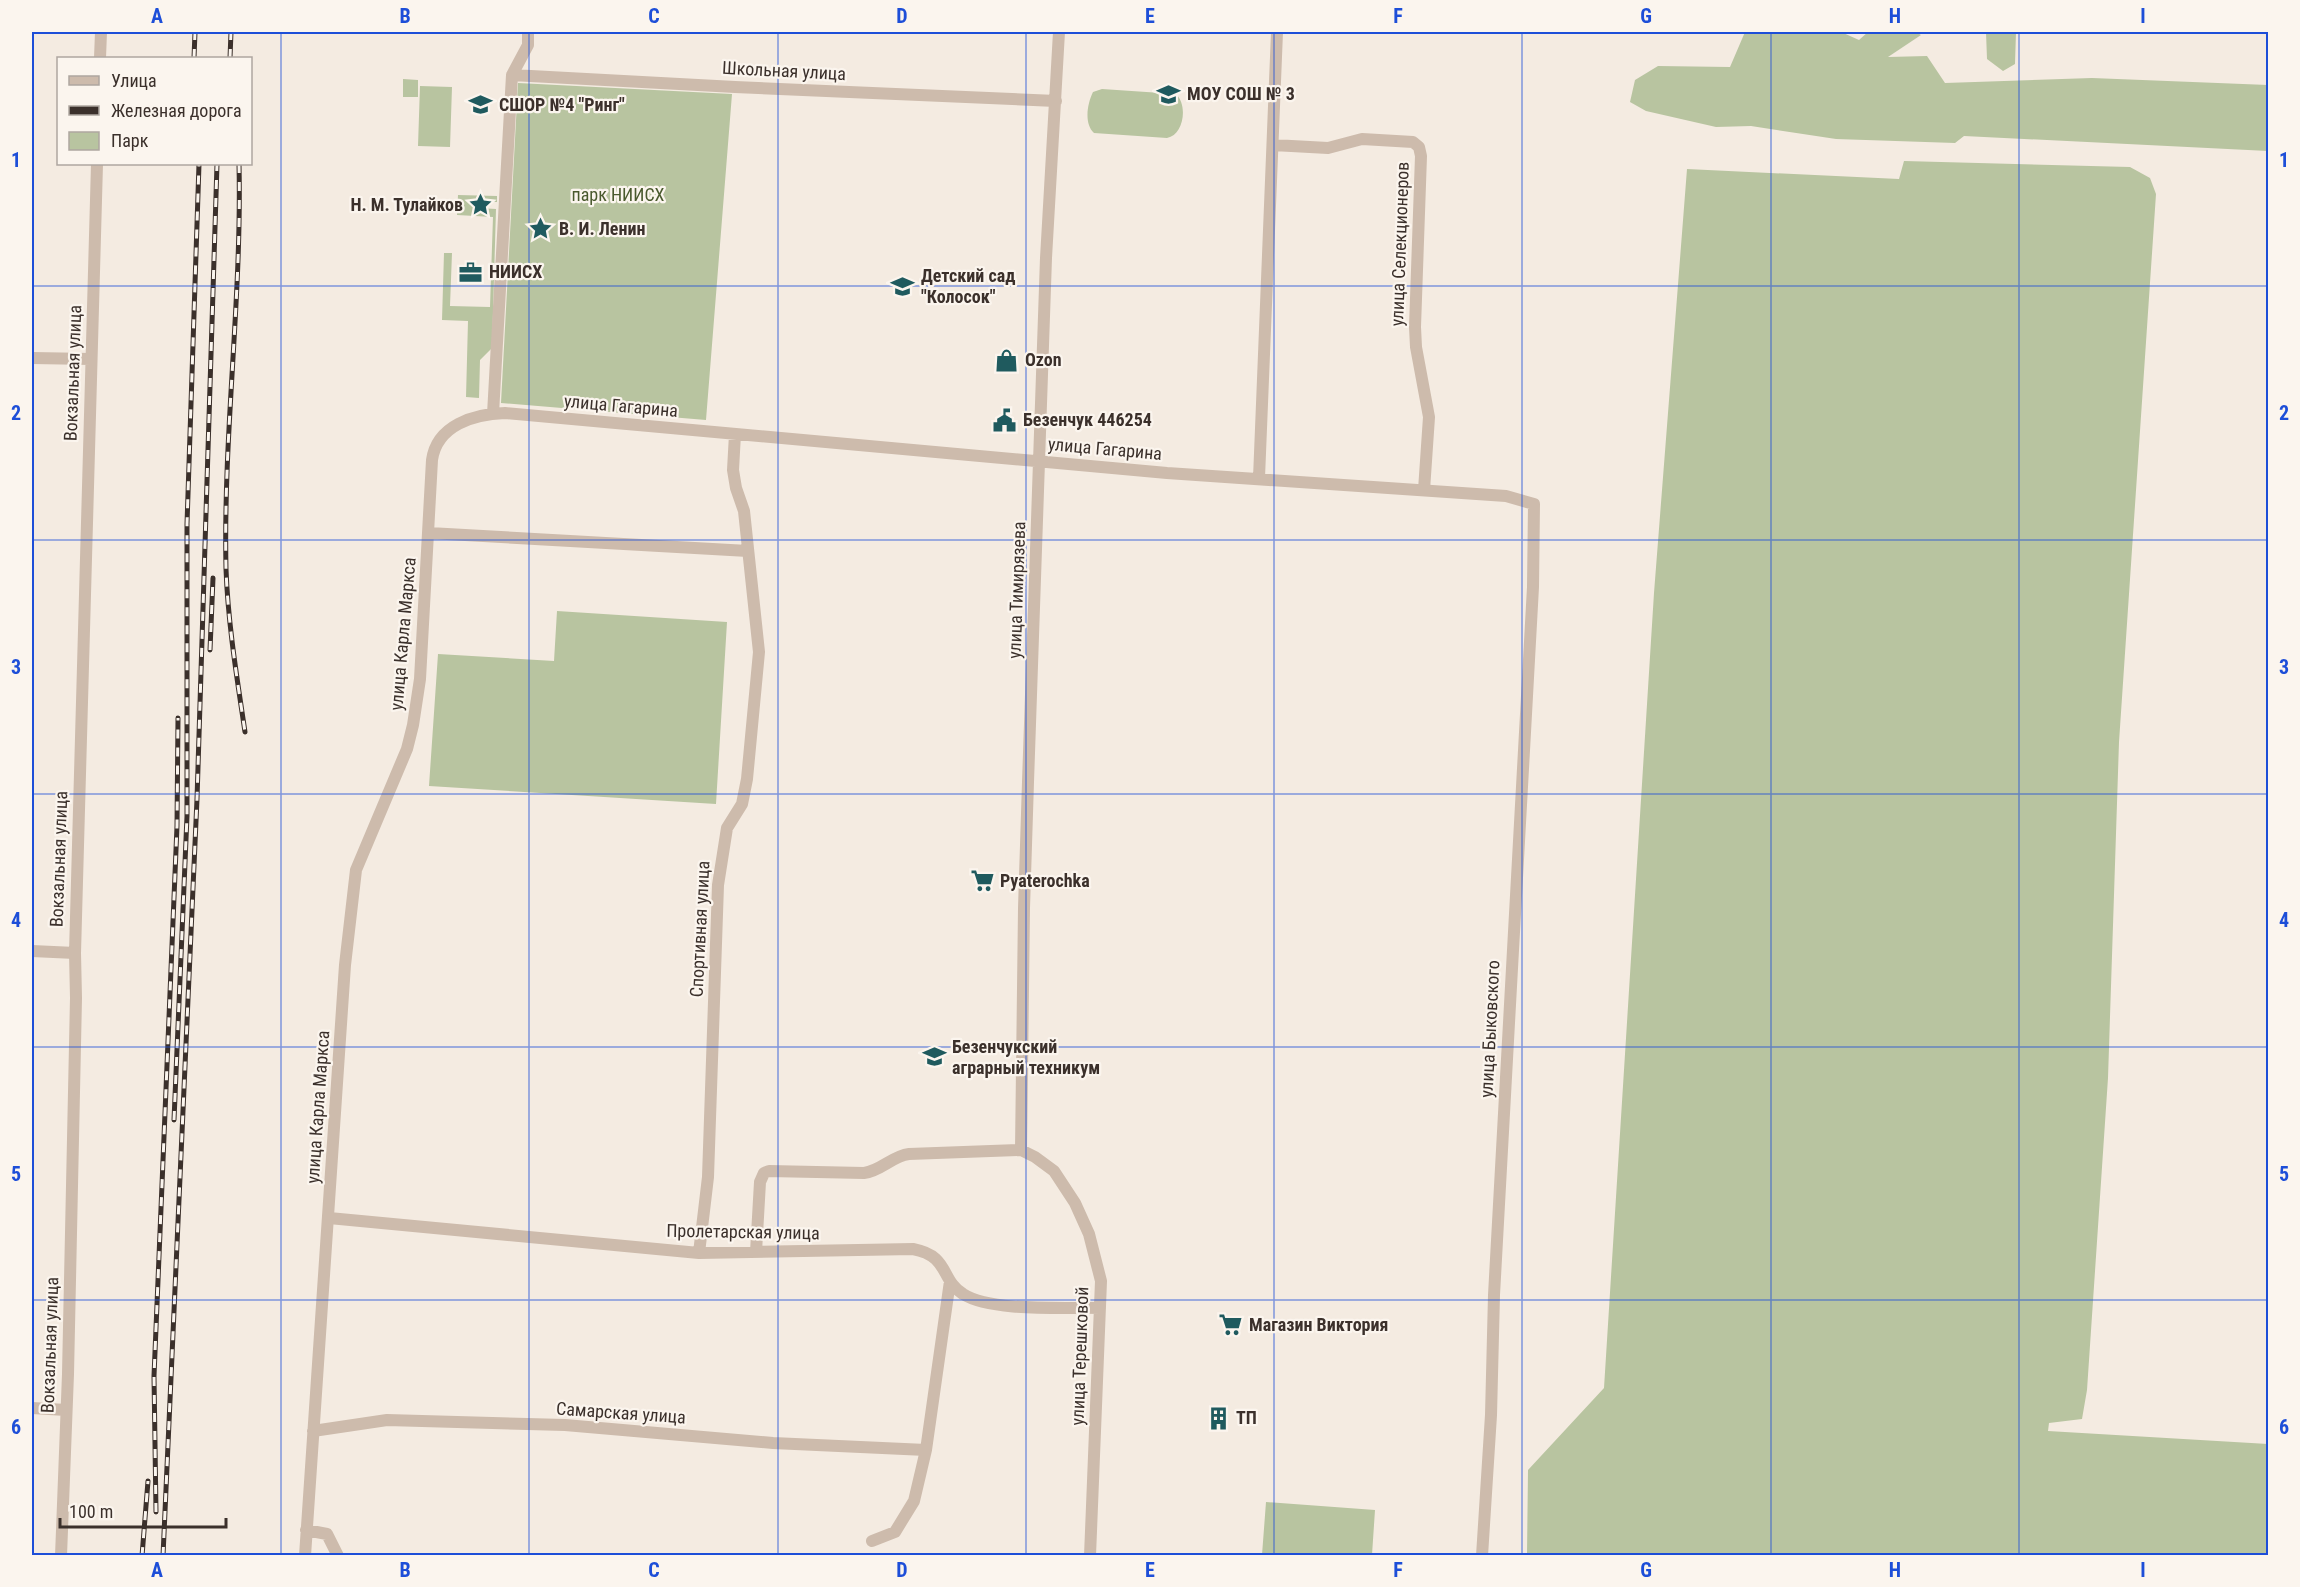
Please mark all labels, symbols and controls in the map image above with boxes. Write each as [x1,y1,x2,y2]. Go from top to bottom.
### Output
text: A [151,4,163,28]
text: B [399,4,411,28]
text: C [648,4,660,28]
text: D [896,4,908,28]
text: E [1145,4,1155,28]
text: F [1393,4,1403,28]
text: G [1640,4,1652,28]
text: H [1889,4,1901,28]
text: I [2140,4,2146,28]
legend [57,57,252,165]
street label: Школьная улица [722,57,846,84]
text: Улица [111,70,157,91]
school or university icon: МОУ СОШ № 3 [1156,81,1182,107]
place label: МОУ СОШ № 3 [1187,83,1295,104]
school or university icon: СШОР №4 "Ринг" [468,92,494,118]
place label: СШОР №4 "Ринг" [499,94,625,115]
text: Железная дорога [111,100,242,121]
text: Парк [111,130,149,151]
text: 1 [11,148,21,172]
text: 1 [2279,148,2289,172]
street label: улица Селекционеров [1386,161,1413,327]
park label: парк НИИСХ [571,184,665,205]
place icon: Н. М. Тулайков [468,192,494,218]
place label: Н. М. Тулайков [350,194,463,215]
place icon: В. И. Ленин [528,216,554,242]
place label: В. И. Ленин [559,218,645,239]
office icon: НИИСХ [458,259,484,285]
place label: НИИСХ [489,261,542,282]
place label: Детский сад "Колосок" [921,265,1015,307]
school or university icon: Детский сад "Колосок" [890,273,916,299]
street label: Вокзальная улица [60,305,85,441]
shop icon: Ozon [994,347,1020,373]
place label: Ozon [1025,349,1062,370]
street label: улица Гагарина [563,390,679,421]
text: 2 [11,401,21,425]
text: 2 [2279,401,2289,425]
public building icon: Безенчук 446254 [992,407,1018,433]
place label: Безенчук 446254 [1023,409,1152,430]
street label: улица Гагарина [1047,433,1163,464]
street label: улица Тимирязева [1004,521,1029,659]
street label: улица Карла Маркса [385,557,420,711]
text: 3 [11,655,21,679]
text: 3 [2279,655,2289,679]
street label: Вокзальная улица [46,791,71,927]
street label: Спортивная улица [685,860,714,998]
supermarket icon: Pyaterochka [969,868,995,894]
place label: Pyaterochka [1000,870,1090,891]
text: 4 [11,908,21,932]
text: 4 [2279,908,2289,932]
street label: улица Быковского [1475,960,1504,1098]
street label: улица Карла Маркса [302,1030,333,1184]
place label: Безенчукский аграрный техникум [952,1036,1100,1078]
school or university icon: Безенчукский аграрный техникум [921,1044,947,1070]
text: 5 [11,1162,21,1186]
text: 5 [2279,1162,2289,1186]
street label: Пролетарская улица [666,1220,820,1243]
street label: Вокзальная улица [37,1277,62,1413]
street label: улица Терешковой [1067,1286,1092,1426]
supermarket icon: Магазин Виктория [1218,1312,1244,1338]
place label: Магазин Виктория [1249,1314,1388,1335]
street label: Самарская улица [556,1397,687,1428]
building icon: ТП [1205,1405,1231,1431]
place label: ТП [1236,1407,1257,1428]
text: 6 [11,1415,21,1439]
text: 6 [2279,1415,2289,1439]
scale bar [60,1491,226,1529]
text: 100 m [69,1501,113,1522]
text: A [151,1558,163,1582]
text: B [399,1558,411,1582]
text: C [648,1558,660,1582]
text: D [896,1558,908,1582]
text: E [1145,1558,1155,1582]
text: F [1393,1558,1403,1582]
text: G [1640,1558,1652,1582]
text: H [1889,1558,1901,1582]
text: I [2140,1558,2146,1582]

